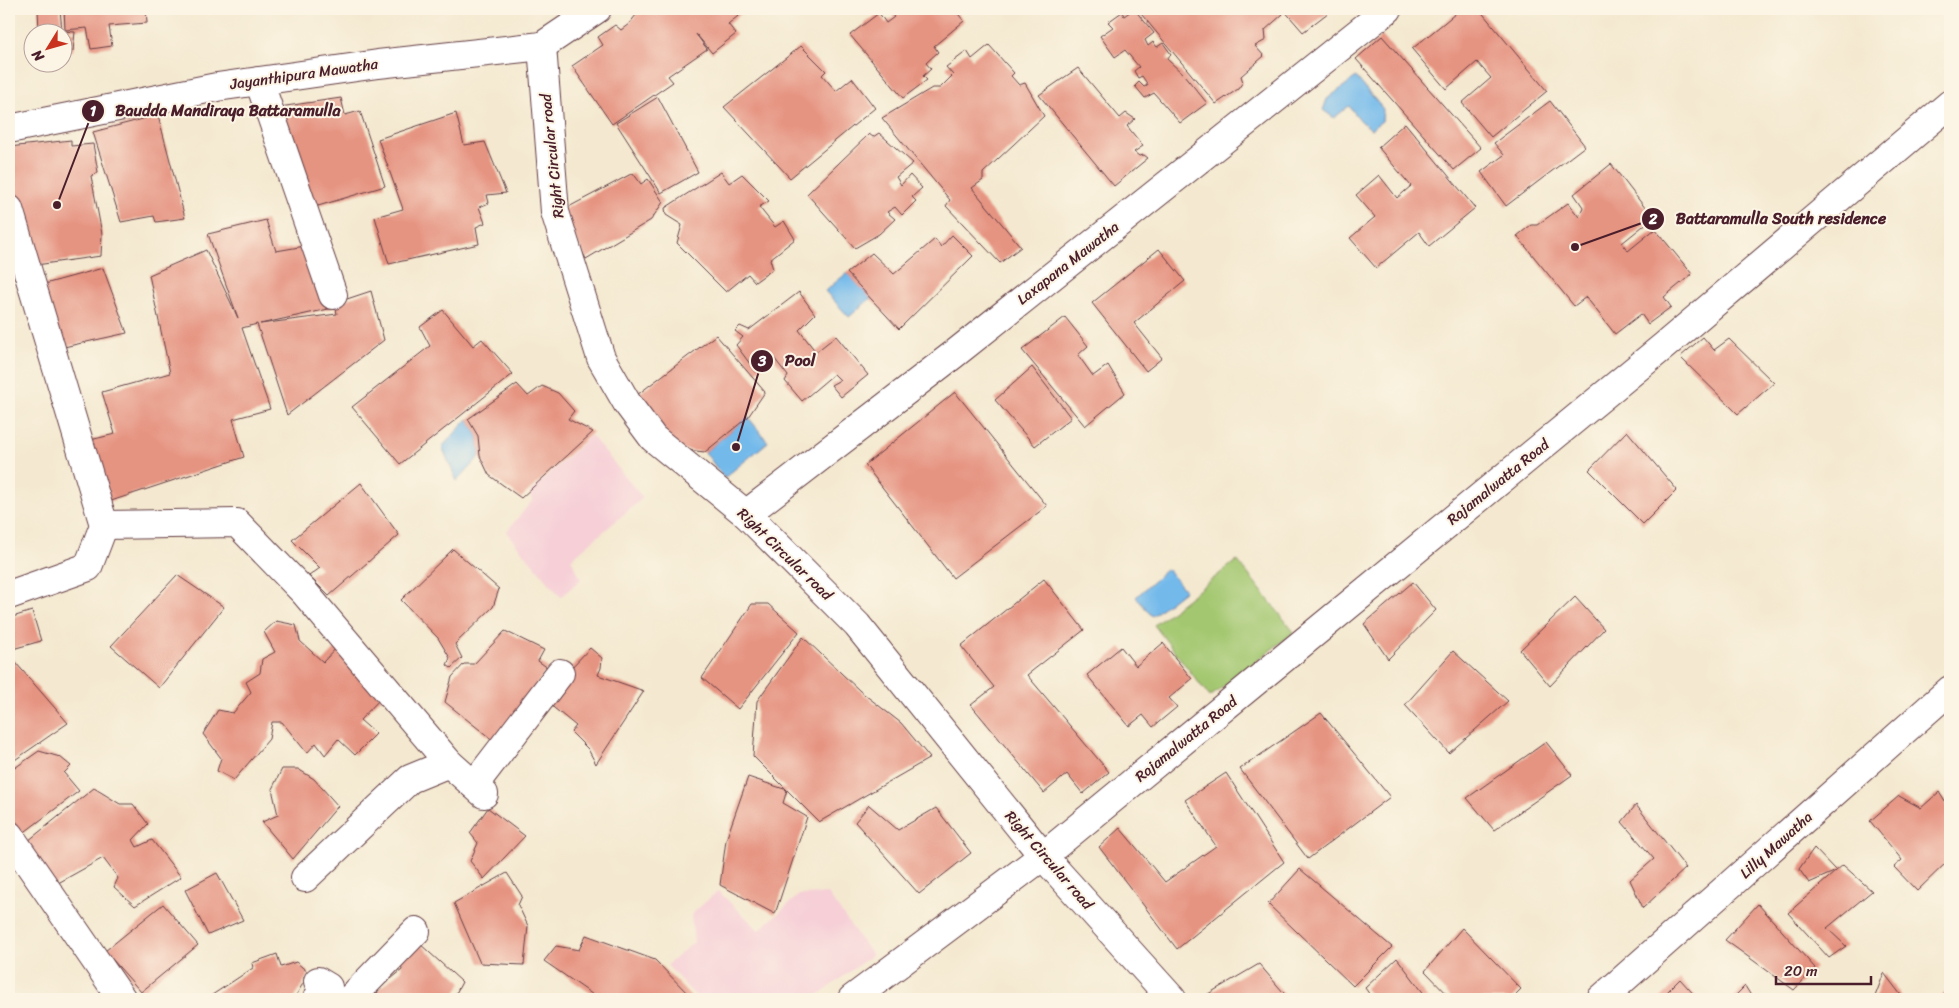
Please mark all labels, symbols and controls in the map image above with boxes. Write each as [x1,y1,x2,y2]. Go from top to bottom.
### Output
north arrow [22,22,72,72]
text: N [25,44,52,68]
street label: Jayanthipura Mawatha [227,51,380,97]
street label: Right Circular road [532,91,571,219]
callout: Baudda Mandiraya Battaramulla [80,95,351,126]
text: Baudda Mandiraya Battaramulla [115,96,342,125]
text: 1 [90,98,97,124]
callout: Battaramulla South residence [1641,203,1896,234]
text: Battaramulla South residence [1676,204,1887,233]
text: 2 [1648,206,1658,232]
street label: Laxapana Mawatha [1011,214,1125,312]
callout: Pool [750,345,825,376]
text: Pool [785,346,817,375]
text: 3 [757,348,767,374]
street label: Rajamalwatta Road [1441,432,1556,532]
street label: Right Circular road [731,501,840,607]
street label: Rajamalwatta Road [1129,689,1244,789]
street label: Right Circular road [998,804,1100,916]
street label: Lilly Mawatha [1733,804,1819,885]
scale bar [1776,953,1872,985]
text: 20 m [1784,958,1818,984]

